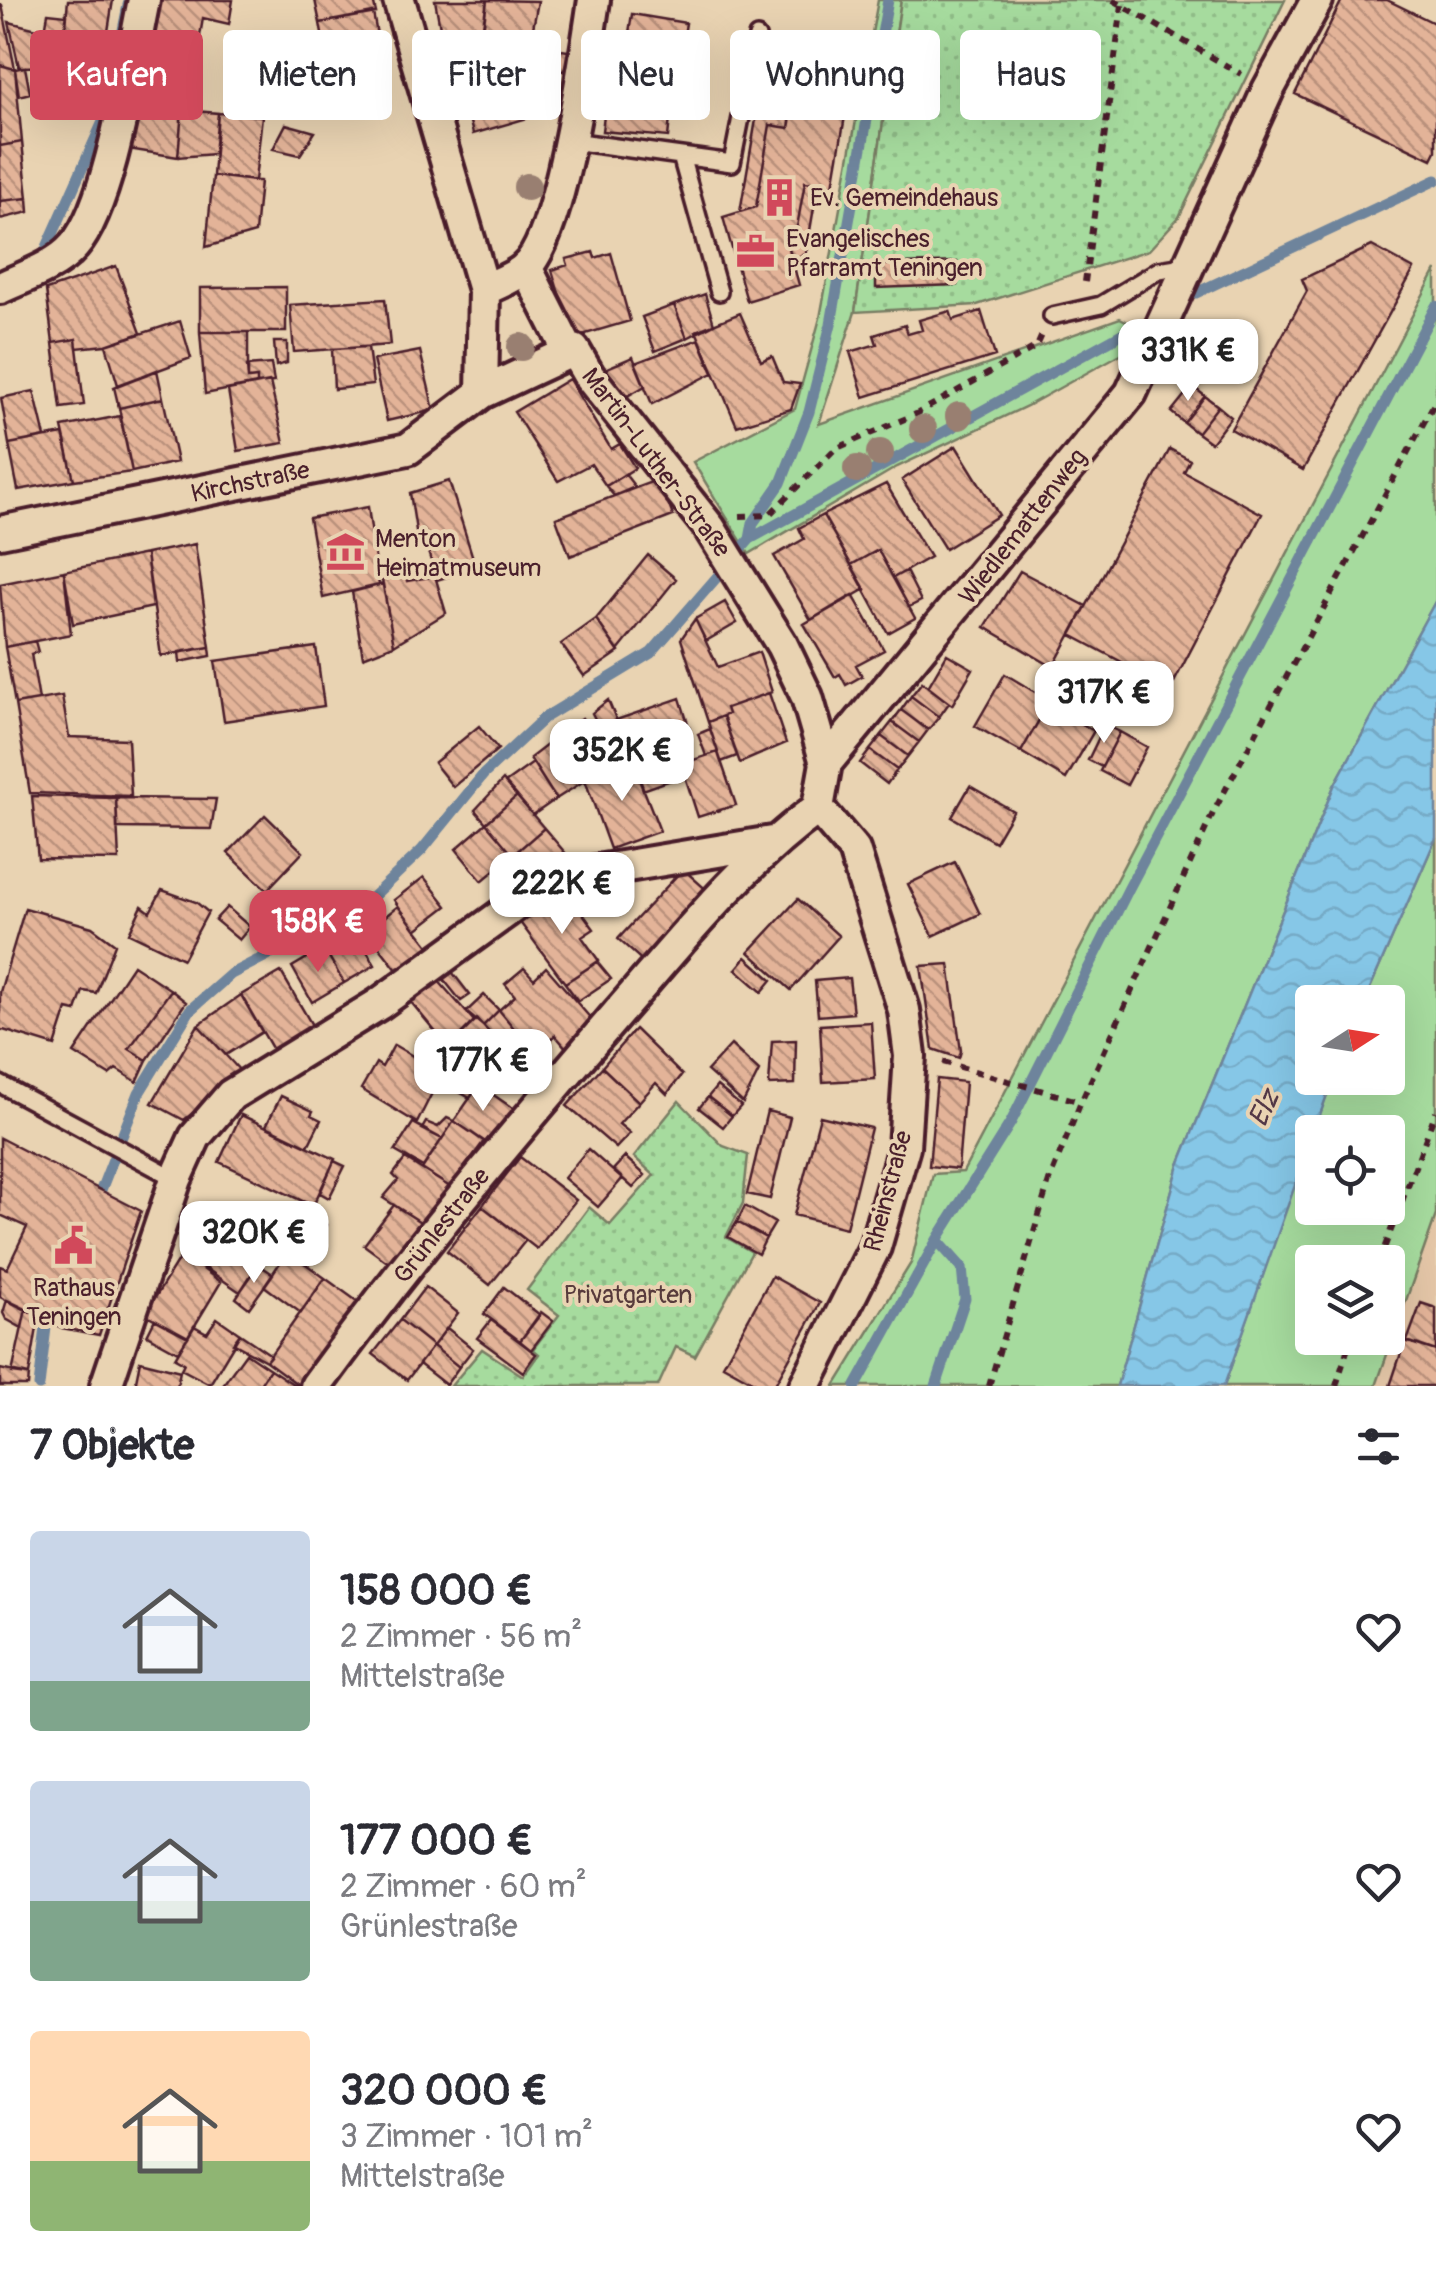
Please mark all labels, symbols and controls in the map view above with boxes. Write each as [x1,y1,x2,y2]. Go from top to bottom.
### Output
chip: Kaufen [30,30,203,120]
chip: Mieten [223,30,392,120]
chip: Filter [412,30,561,120]
chip: Neu [581,30,710,120]
chip: Wohnung [730,30,940,120]
chip: Haus [960,30,1101,120]
building icon: Ev. Gemeindehaus [759,176,801,218]
place label: Ev. Gemeindehaus [810,183,998,214]
place label: Evangelisches Pfarramt Teningen [786,224,983,284]
office icon: Evangelisches Pfarramt Teningen [735,231,777,273]
pin: 331K € [1107,319,1269,404]
text: 331K € [1140,331,1236,371]
street label: Martin-Luther-Straße [574,362,738,564]
street label: Wiedlemattenweg [953,443,1094,611]
street label: Kirchstraße [188,455,313,510]
place label: Menton Heimatmuseum [375,524,541,584]
museum icon: Menton Heimatmuseum [324,531,366,573]
pin: 317K € [1023,661,1185,746]
text: 317K € [1057,673,1151,713]
pin: 352K € [541,719,703,804]
text: 352K € [572,731,672,771]
pin: 222K € [481,852,643,937]
text: 222K € [511,864,613,904]
pin: 158K € [237,890,399,975]
text: 158K € [271,902,365,942]
north arrow [1295,985,1405,1095]
map controls [1295,985,1405,1355]
pin: 177K € [402,1029,564,1114]
text: 177K € [436,1041,530,1081]
water label: Elz [1241,1082,1289,1132]
button: locate [1295,1115,1405,1225]
street label: Rheinstraße [857,1127,920,1255]
street label: Grünlestraße [387,1161,497,1290]
pin: 320K € [173,1201,335,1286]
text: 320K € [202,1213,306,1253]
public building icon: Rathaus Teningen [53,1225,95,1267]
button: layers [1295,1245,1405,1355]
place label: Rathaus Teningen [26,1273,122,1333]
park label: Privatgarten [564,1280,692,1311]
icon: filters [1351,1419,1406,1474]
text: 7 Objekte [30,1420,194,1472]
text: 158 000 € [340,1565,532,1617]
icon: home [110,1571,230,1691]
icon: heart [1351,1604,1406,1659]
text: 2 Zimmer · 56 m² [340,1617,582,1657]
text: Mittelstraße [340,1657,505,1697]
text: 177 000 € [340,1815,533,1867]
icon: home [110,1821,230,1941]
icon: heart [1351,1854,1406,1909]
text: 2 Zimmer · 60 m² [340,1867,587,1907]
text: Grünlestraße [340,1907,517,1947]
text: 320 000 € [340,2065,548,2117]
icon: home [110,2071,230,2191]
icon: heart [1351,2104,1406,2159]
text: 3 Zimmer · 101 m² [340,2117,593,2157]
text: Mittelstraße [340,2157,505,2197]

